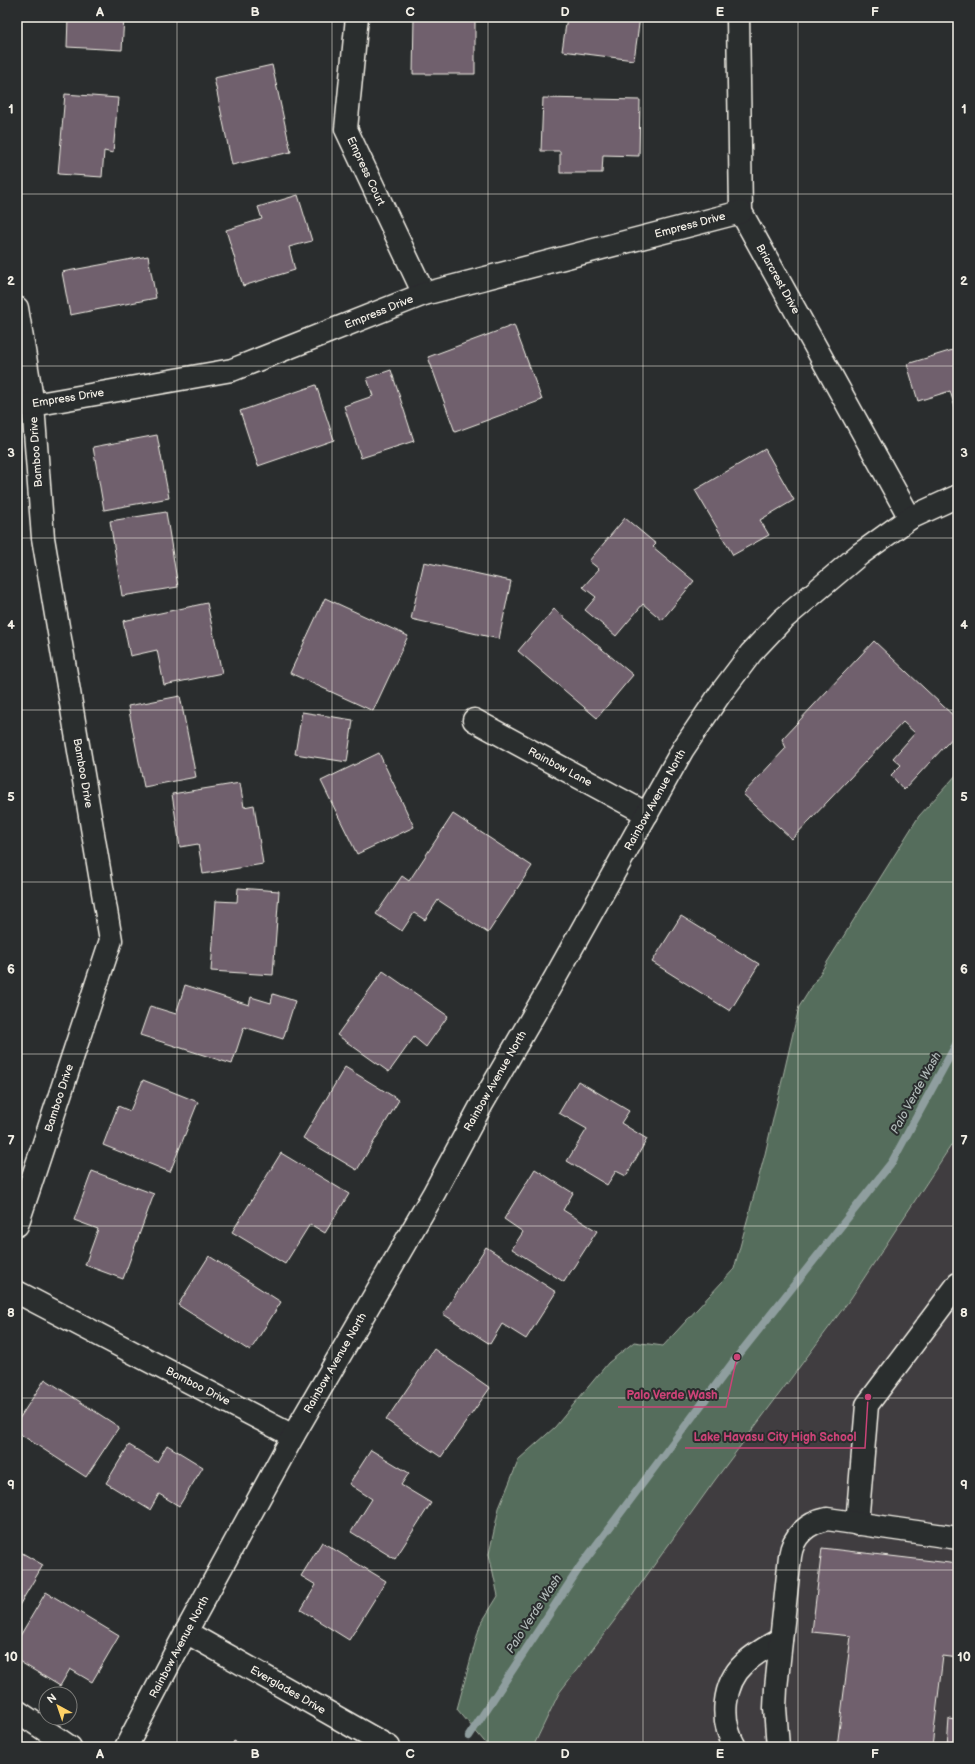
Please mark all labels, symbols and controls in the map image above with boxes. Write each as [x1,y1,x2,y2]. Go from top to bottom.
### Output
text: A [95,4,104,20]
text: B [250,4,260,20]
text: C [405,4,415,20]
text: D [560,4,570,20]
text: E [716,4,725,20]
text: F [871,4,879,20]
text: 1 [8,101,14,117]
text: 1 [961,101,967,117]
street label: Empress Court [344,135,388,208]
street label: Empress Drive [653,209,727,241]
street label: Briarcrest Drive [753,242,803,317]
text: 2 [7,273,15,289]
text: 2 [960,273,968,289]
street label: Empress Drive [343,292,416,332]
street label: Empress Drive [31,386,105,410]
street label: Bamboo Drive [27,416,45,488]
text: 3 [7,445,15,461]
text: 3 [960,445,968,461]
text: 4 [7,617,15,633]
text: 4 [960,617,968,633]
street label: Bamboo Drive [70,737,96,809]
street label: Rainbow Lane [526,745,595,790]
street label: Rainbow Avenue North [622,747,688,853]
text: 5 [7,789,15,805]
text: 5 [960,789,968,805]
text: 6 [7,961,15,977]
text: 6 [960,961,968,977]
street label: Rainbow Avenue North [461,1029,529,1133]
water label: Palo Verde Wash [887,1049,945,1136]
street label: Bamboo Drive [42,1062,76,1134]
text: 7 [7,1133,15,1149]
text: 7 [960,1133,968,1149]
text: 8 [7,1305,15,1321]
text: 8 [960,1305,968,1321]
street label: Rainbow Avenue North [301,1311,369,1415]
street label: Bamboo Drive [164,1364,233,1408]
callout: Palo Verde Wash [618,1383,726,1407]
text: Palo Verde Wash [626,1388,718,1403]
callout: Lake Havasu City High School [685,1424,865,1448]
text: Lake Havasu City High School [693,1430,857,1445]
text: 9 [7,1477,15,1493]
text: 9 [960,1477,968,1493]
water label: Palo Verde Wash [503,1571,565,1656]
street label: Rainbow Avenue North [147,1594,211,1700]
text: 10 [4,1649,18,1665]
text: 10 [957,1649,971,1665]
street label: Everglades Drive [248,1663,328,1717]
north arrow [38,1686,78,1726]
text: N [45,1691,59,1706]
text: A [95,1746,104,1762]
text: B [250,1746,260,1762]
text: C [405,1746,415,1762]
text: D [560,1746,570,1762]
text: E [716,1746,725,1762]
text: F [871,1746,879,1762]

